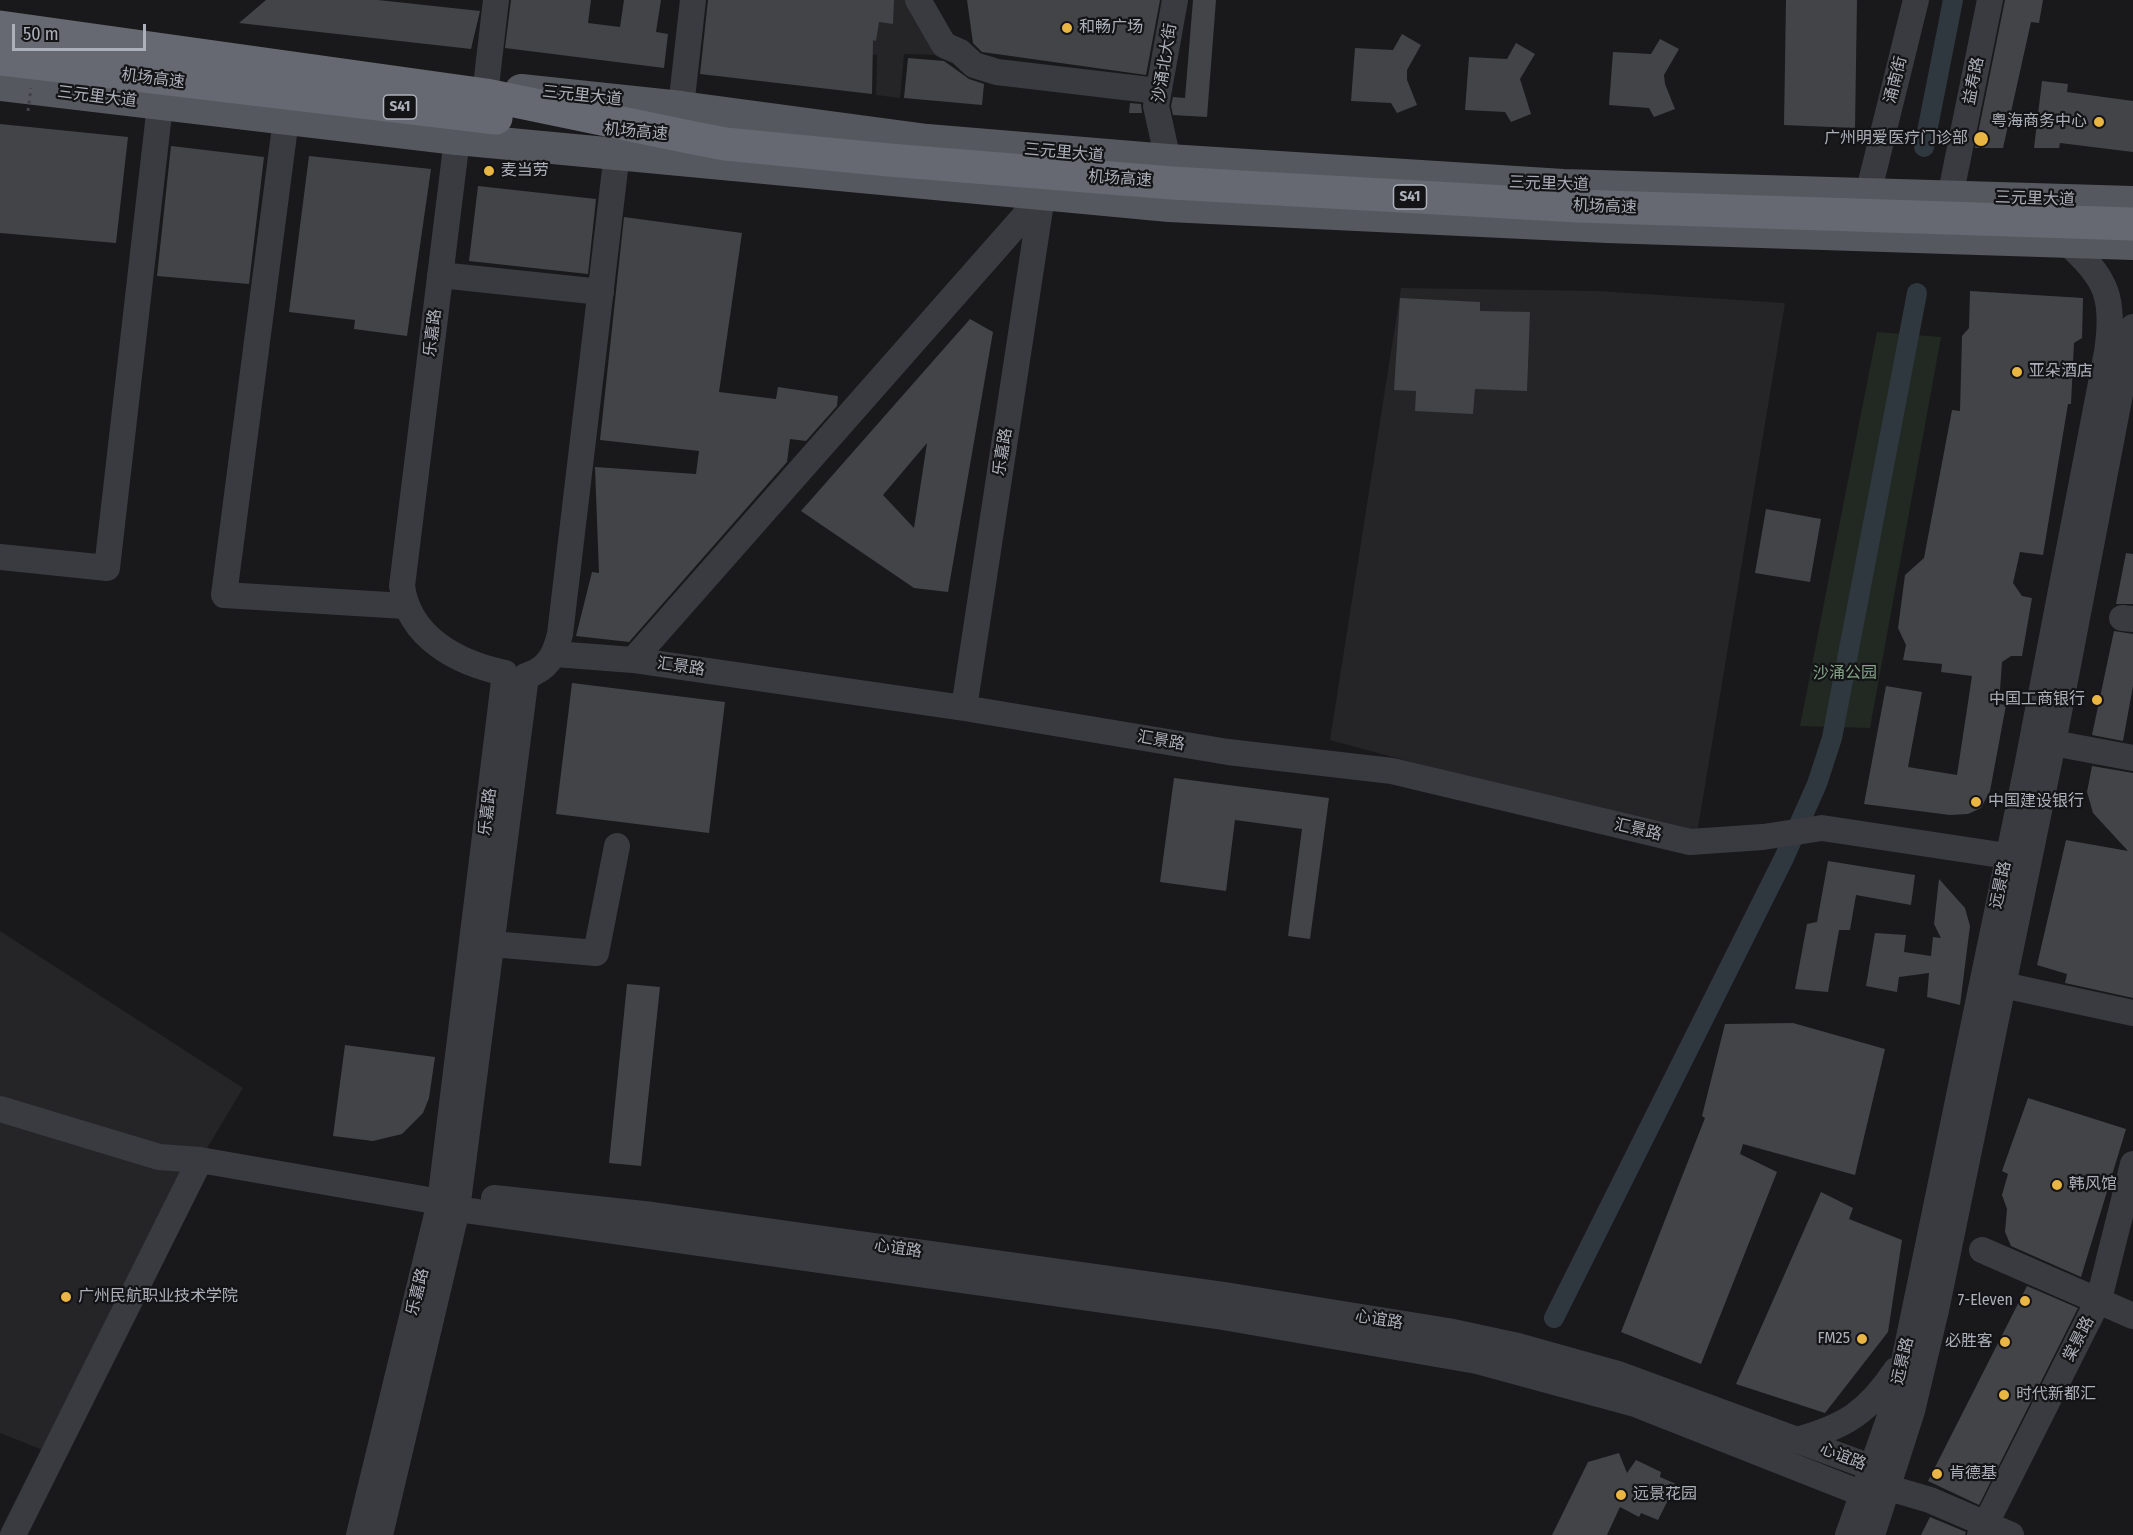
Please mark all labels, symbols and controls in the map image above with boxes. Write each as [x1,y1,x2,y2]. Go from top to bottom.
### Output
scale bar [15,12,148,50]
place label: 和畅广场 [1079,18,1143,38]
marker: 和畅广场 [1060,21,1074,35]
street label: 沙涌北大街 [1149,22,1181,104]
text: 50 m [23,23,59,45]
street label: 涌南街 [1881,54,1911,106]
street label: 益寿路 [1960,56,1988,106]
street label: 机场高速 [120,66,186,92]
street label: 三元里大道 [541,82,623,110]
street label: 三元里大道 [56,83,138,111]
road number: S41 [384,95,416,119]
place label: 粤海商务中心 [1991,112,2087,132]
marker: 粤海商务中心 [2092,115,2106,129]
street label: 机场高速 [603,120,669,144]
place label: 广州明爱医疗门诊部 [1824,129,1968,149]
marker: 广州明爱医疗门诊部 [1972,130,1990,148]
street label: 三元里大道 [1023,140,1105,166]
place label: 麦当劳 [501,161,549,181]
marker: 麦当劳 [482,164,496,178]
street label: 机场高速 [1087,167,1153,191]
street label: 三元里大道 [1509,173,1589,195]
road number: S41 [1394,185,1426,209]
street label: 三元里大道 [1995,188,2075,210]
street label: 机场高速 [1573,196,1637,218]
street label: 乐嘉路 [421,308,445,358]
place label: 亚朵酒店 [2029,362,2093,382]
marker: 亚朵酒店 [2010,365,2024,379]
street label: 乐嘉路 [990,427,1016,477]
street label: 汇景路 [656,654,706,680]
park label: 沙涌公园 [1813,664,1877,684]
place label: 中国工商银行 [1989,690,2085,710]
marker: 中国工商银行 [2090,693,2104,707]
street label: 汇景路 [1136,727,1186,755]
street label: 乐嘉路 [476,787,500,837]
place label: 中国建设银行 [1988,792,2084,812]
marker: 中国建设银行 [1969,795,1983,809]
street label: 汇景路 [1612,815,1664,845]
street label: 远景路 [1987,860,2015,910]
place label: 韩风馆 [2069,1175,2117,1195]
marker: 韩风馆 [2050,1178,2064,1192]
street label: 心谊路 [873,1236,923,1262]
street label: 乐嘉路 [403,1266,433,1318]
place label: 广州民航职业技术学院 [78,1287,238,1307]
marker: 广州民航职业技术学院 [59,1290,73,1304]
place label: 7-Eleven [1958,1291,2013,1311]
marker: 7-Eleven [2018,1294,2032,1308]
street label: 心谊路 [1354,1307,1404,1333]
street label: 棠景路 [2060,1313,2098,1365]
place label: FM25 [1818,1329,1850,1349]
marker: FM25 [1855,1332,1869,1346]
place label: 必胜客 [1945,1332,1993,1352]
street label: 远景路 [1888,1335,1918,1387]
marker: 必胜客 [1998,1335,2012,1349]
place label: 时代新都汇 [2016,1385,2096,1405]
marker: 时代新都汇 [1997,1388,2011,1402]
street label: 心谊路 [1817,1439,1869,1475]
place label: 肯德基 [1949,1464,1997,1484]
marker: 肯德基 [1930,1467,1944,1481]
place label: 远景花园 [1633,1485,1697,1505]
marker: 远景花园 [1614,1488,1628,1502]

